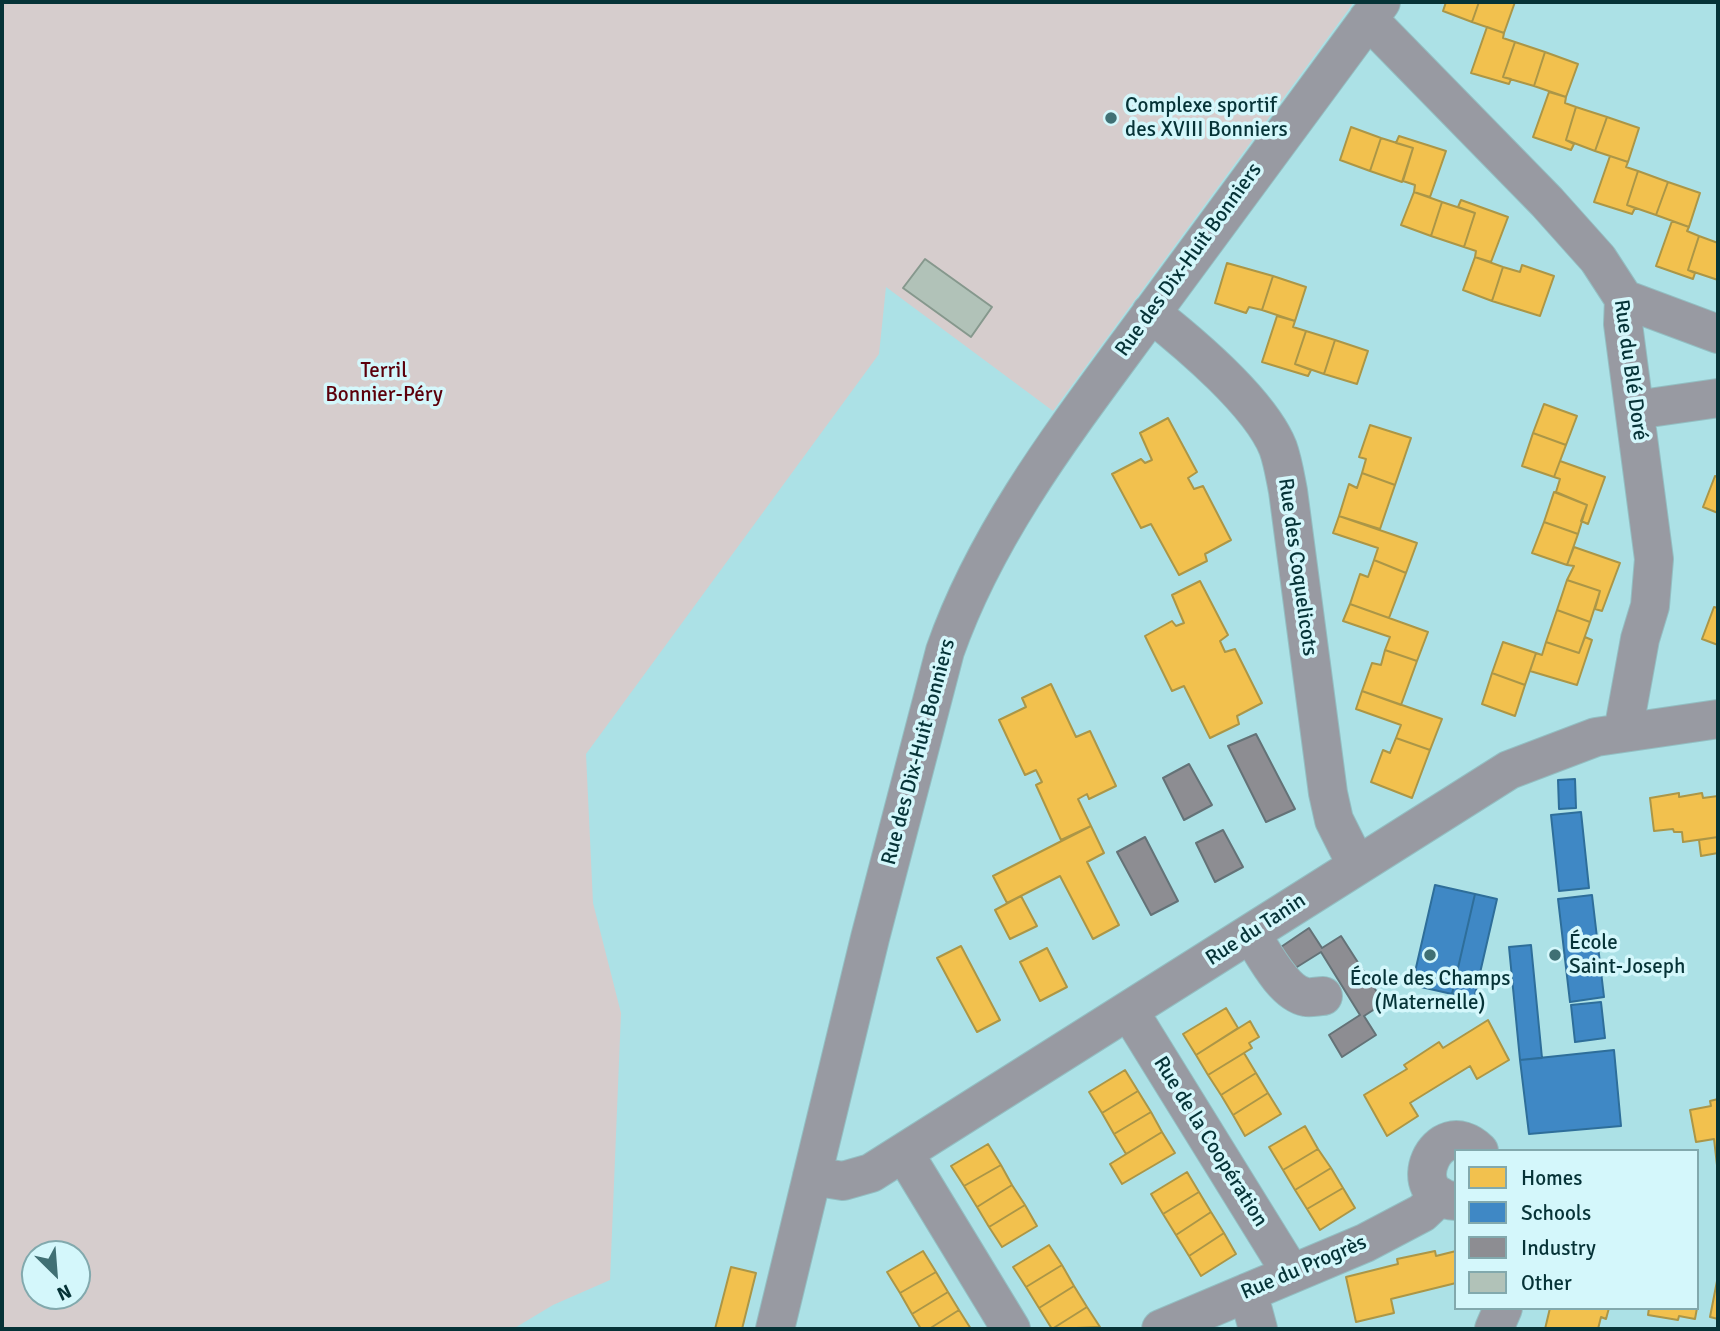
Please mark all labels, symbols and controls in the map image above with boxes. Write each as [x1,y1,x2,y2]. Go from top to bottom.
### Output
place label: Complexe sportif des XVIII Bonniers [1125,93,1288,143]
marker: Complexe sportif des XVIII Bonniers [1103,110,1119,126]
street label: Rue des Dix-Huit Bonniers [1110,158,1268,362]
street label: Rue du Blé Doré [1608,298,1652,442]
park label: Terril Bonnier-Péry [325,358,443,408]
street label: Rue des Coquelicots [1272,476,1322,658]
street label: Rue des Dix-Huit Bonniers [877,636,961,868]
street label: Rue du Tanin [1201,888,1311,972]
place label: École Saint-Joseph [1569,930,1685,980]
marker: École des Champs (Maternelle) [1422,947,1438,963]
marker: École Saint-Joseph [1547,947,1563,963]
place label: École des Champs (Maternelle) [1350,966,1510,1016]
street label: Rue de la Coopération [1147,1052,1273,1232]
legend [1454,1149,1699,1310]
text: Homes [1521,1165,1583,1191]
text: Schools [1521,1200,1591,1226]
street label: Rue du Progrès [1237,1230,1371,1306]
text: Industry [1521,1235,1596,1261]
north arrow [21,1240,91,1310]
text: Other [1521,1270,1572,1296]
text: N [53,1279,75,1306]

